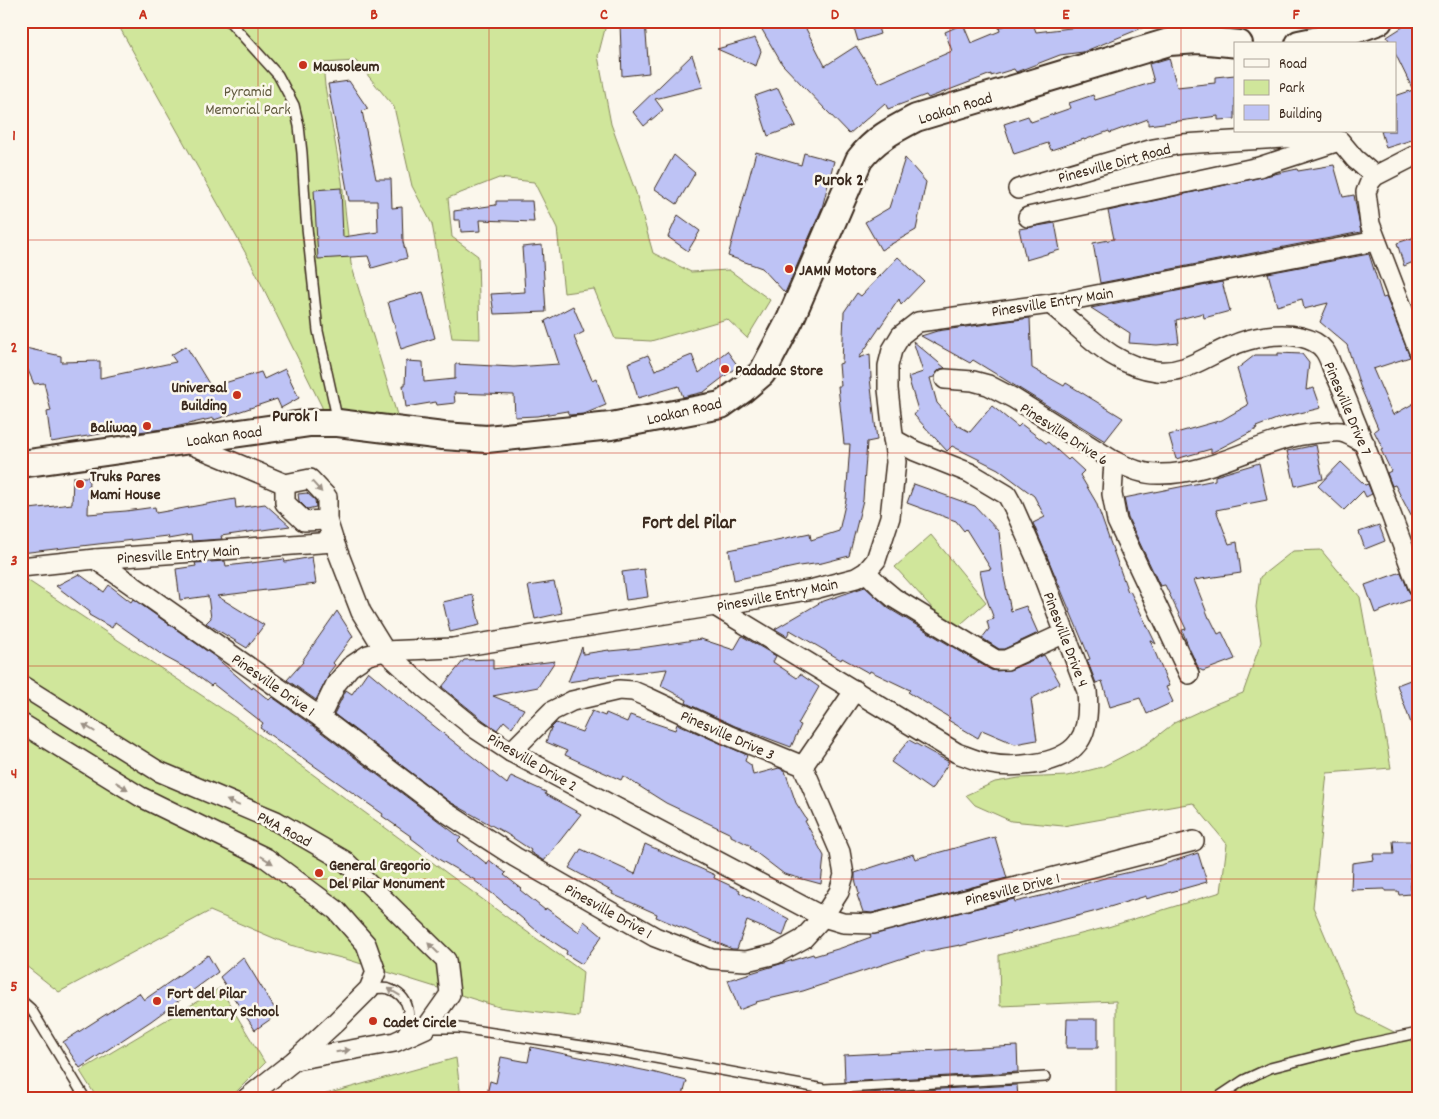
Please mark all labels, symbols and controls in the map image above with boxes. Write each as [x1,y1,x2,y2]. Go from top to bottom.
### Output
text: A [139,4,148,27]
text: B [370,4,378,27]
text: C [600,4,608,27]
text: D [831,4,840,27]
text: E [1062,4,1070,27]
text: F [1292,4,1300,27]
legend [1234,42,1396,132]
text: Road [1279,54,1307,76]
place label: Mausoleum [313,56,379,79]
marker: Mausoleum [297,59,309,71]
text: Park [1279,78,1305,100]
park label: Pyramid Memorial Park [205,81,291,122]
street label: Loakan Road [916,87,996,132]
text: Building [1279,104,1322,126]
text: 1 [12,125,16,148]
street label: Pinesville Dirt Road [1056,138,1174,191]
district label: Purok 2 [814,169,864,194]
place label: JAMN Motors [799,260,877,283]
marker: JAMN Motors [783,263,795,275]
street label: Pinesville Entry Main [990,282,1115,324]
text: 2 [11,337,18,360]
street label: Pinesville Drive 7 [1317,359,1377,459]
place label: Padadac Store [735,360,823,383]
marker: Padadac Store [719,363,731,375]
place label: Universal Building [171,377,227,418]
marker: Universal Building [231,389,243,401]
street label: Loakan Road [645,393,724,432]
street label: Pinesville Drive 6 [1015,398,1113,472]
district label: Purok 1 [272,405,318,430]
place label: Baliwag [90,417,137,440]
marker: Baliwag [141,420,153,432]
street label: Loakan Road [185,421,264,454]
place label: Truks Pares Mami House [90,466,161,507]
marker: Truks Pares Mami House [74,478,86,490]
one-way arrow [311,480,323,492]
district label: Fort del Pilar [642,511,737,538]
street label: Pinesville Entry Main [116,540,240,571]
text: 3 [10,550,18,573]
street label: Pinesville Entry Main [715,573,840,619]
street label: Pinesville Drive 4 [1036,589,1093,691]
street label: Pinesville Drive 1 [226,649,319,723]
street label: Pinesville Drive 3 [676,705,778,767]
one-way arrow [83,724,96,733]
street label: Pinesville Drive 2 [482,728,581,798]
text: 4 [11,763,17,786]
one-way arrow [116,781,129,790]
one-way arrow [226,798,240,806]
street label: PMA Road [252,806,315,854]
one-way arrow [260,855,273,864]
place label: General Gregorio Del Pilar Monument [329,855,445,896]
marker: General Gregorio Del Pilar Monument [313,867,325,879]
street label: Pinesville Drive 1 [963,868,1063,913]
street label: Pinesville Drive 1 [560,879,656,946]
one-way arrow [428,942,440,954]
text: 5 [10,976,18,999]
place label: Fort del Pilar Elementary School [167,983,279,1024]
one-way arrow [387,988,401,997]
marker: Fort del Pilar Elementary School [151,995,163,1007]
place label: Cadet Circle [383,1012,457,1035]
marker: Cadet Circle [367,1015,379,1027]
one-way arrow [335,1047,351,1055]

